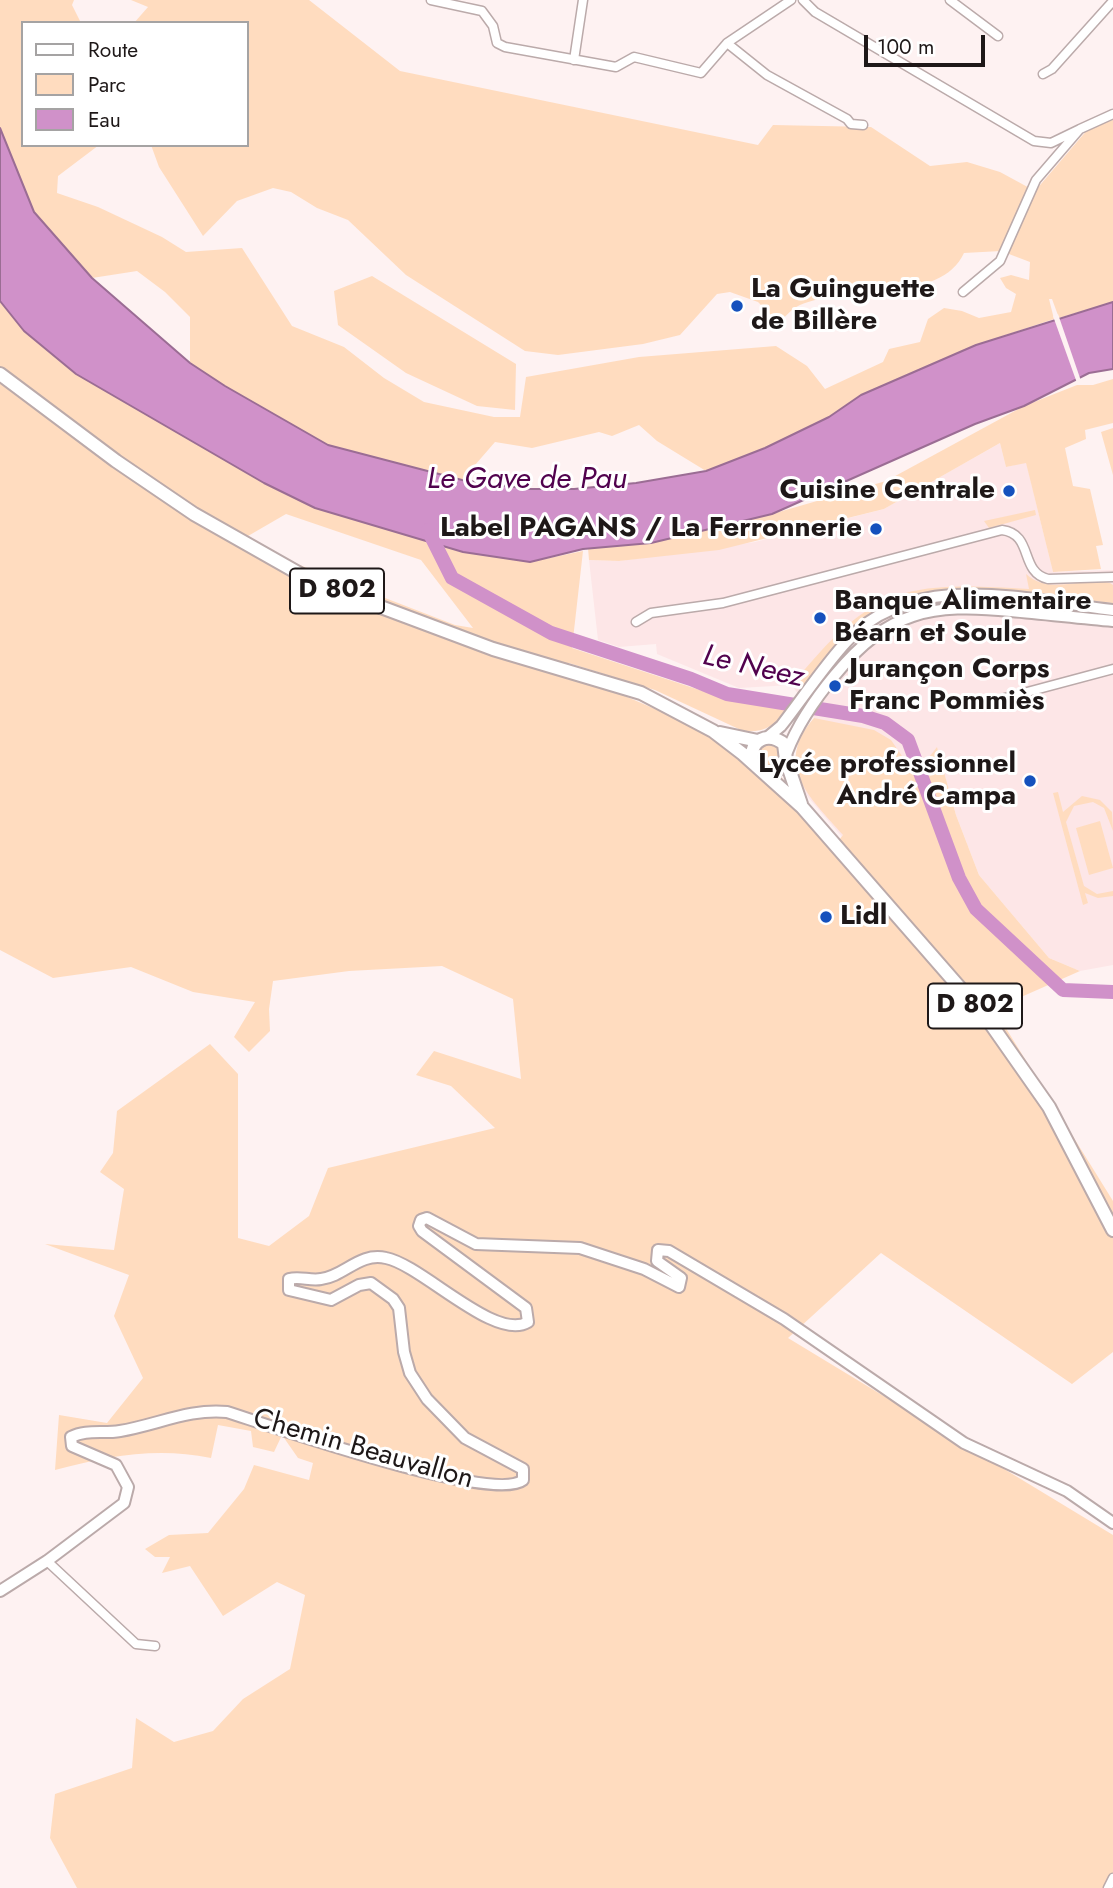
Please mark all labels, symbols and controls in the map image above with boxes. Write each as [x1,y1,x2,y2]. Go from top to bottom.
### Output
legend [21,21,248,147]
scale bar [868,21,989,65]
text: 100 m [877,32,934,62]
text: Route [88,35,138,65]
text: Parc [88,70,126,100]
text: Eau [88,105,121,135]
place label: La Guinguette de Billère [751,273,935,339]
marker: La Guinguette de Billère [729,298,745,314]
water label: Le Gave de Pau [427,463,627,499]
place label: Cuisine Centrale [780,474,995,508]
marker: Cuisine Centrale [1001,483,1017,499]
place label: Label PAGANS / La Ferronnerie [440,512,862,546]
marker: Label PAGANS / La Ferronnerie [868,521,884,537]
road number: D 802 [290,568,384,614]
place label: Banque Alimentaire Béarn et Soule [834,585,1091,651]
marker: Banque Alimentaire Béarn et Soule [812,610,828,626]
water label: Le Neez [699,639,807,697]
place label: Jurançon Corps Franc Pommiès [849,653,1050,719]
marker: Jurançon Corps Franc Pommiès [827,678,843,694]
place label: Lycée professionnel André Campa [758,748,1016,814]
marker: Lycée professionnel André Campa [1022,773,1038,789]
place label: Lidl [840,900,887,934]
marker: Lidl [818,909,834,925]
road number: D 802 [928,984,1022,1028]
street label: Chemin Beauvallon [249,1403,477,1497]

